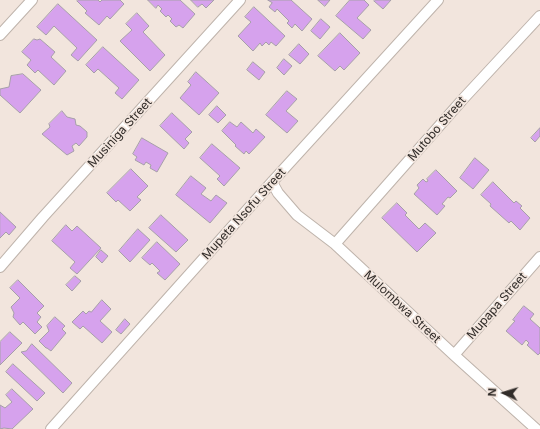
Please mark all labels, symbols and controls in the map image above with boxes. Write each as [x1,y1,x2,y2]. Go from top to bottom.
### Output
street label: Mutobo Street [405,94,469,164]
street label: Musiniga Street [85,95,155,171]
street label: Mupeta Nsofu Street [199,165,289,263]
street label: Mulombwa Street [361,268,443,346]
street label: Mupapa Street [464,270,530,342]
north arrow [484,373,524,413]
text: N [485,387,499,397]

